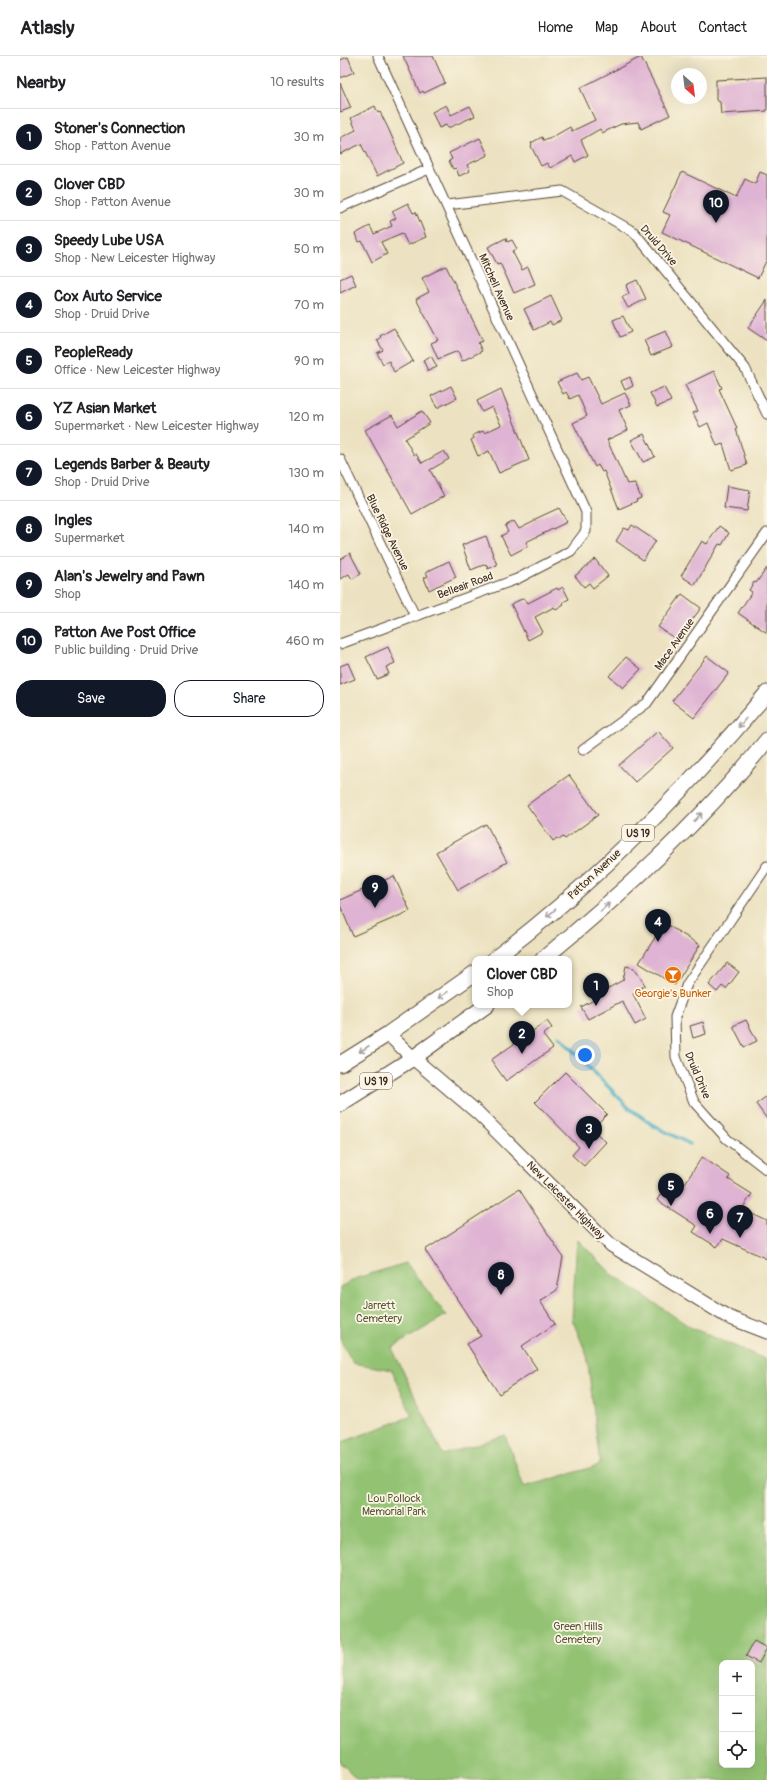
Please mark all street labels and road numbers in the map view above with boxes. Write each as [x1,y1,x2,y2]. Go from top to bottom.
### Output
street label: Druid Drive [637,222,680,269]
street label: Mitchell Avenue [476,252,517,323]
street label: Blue Ridge Avenue [364,492,412,573]
street label: Belleair Road [435,569,495,602]
street label: Mace Avenue [652,615,697,673]
road number: US 19 [622,825,654,841]
street label: Patton Avenue [565,846,624,902]
street label: Druid Drive [682,1050,713,1101]
road number: US 19 [360,1073,392,1089]
street label: New Leicester Highway [524,1159,608,1242]

